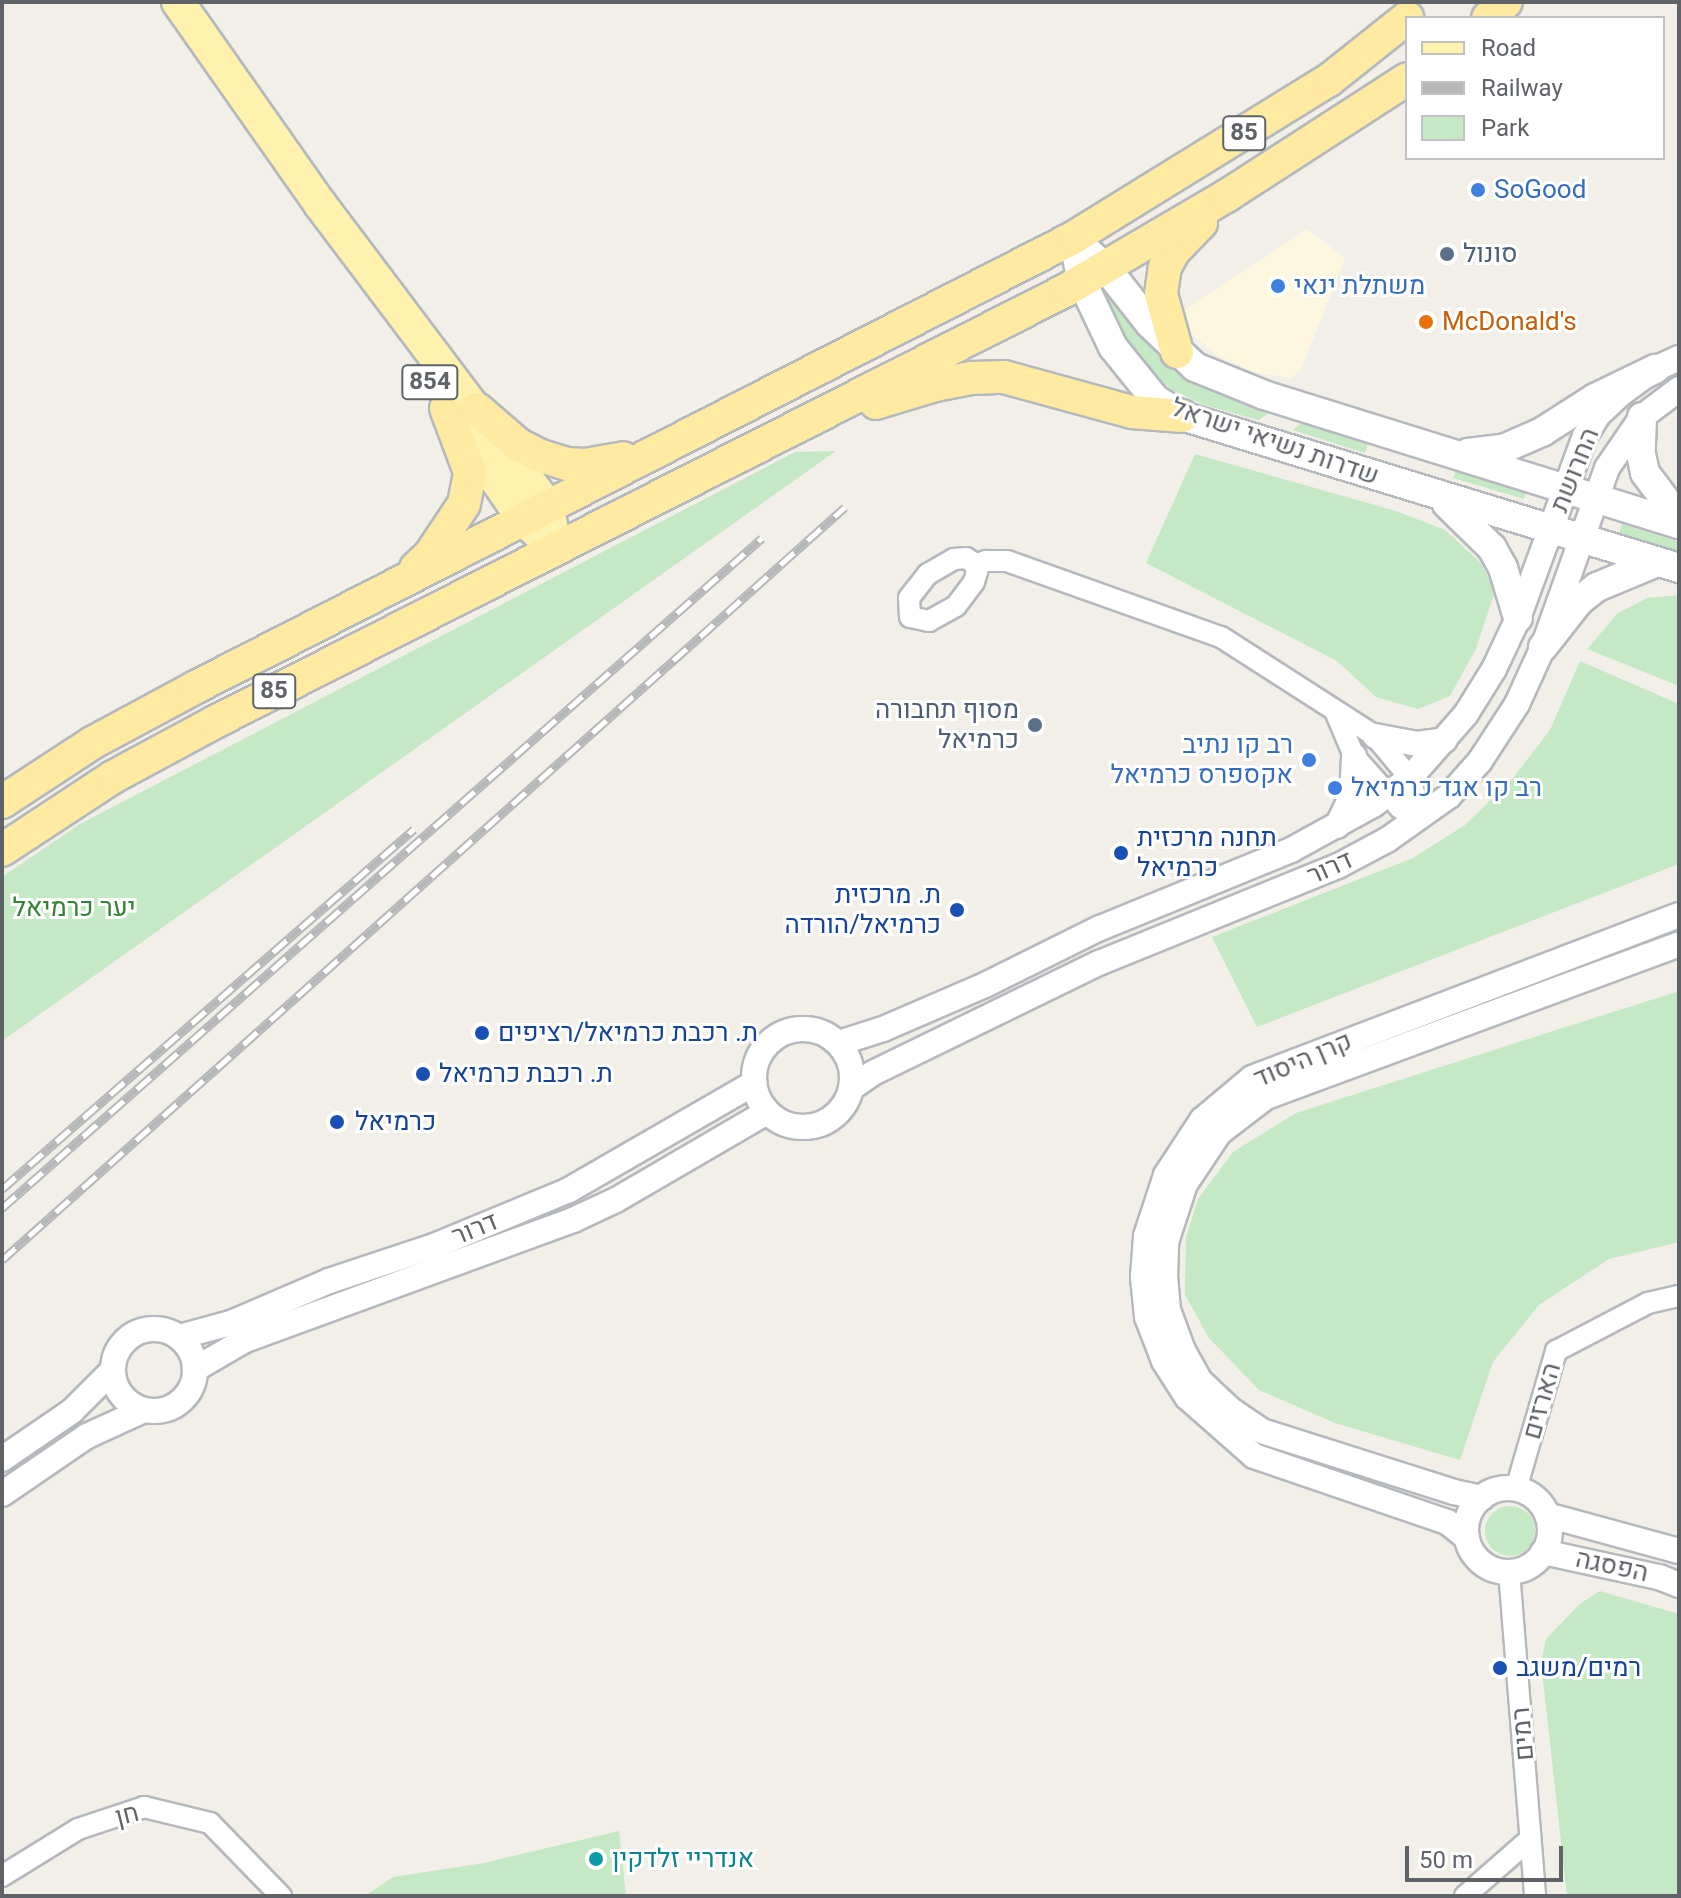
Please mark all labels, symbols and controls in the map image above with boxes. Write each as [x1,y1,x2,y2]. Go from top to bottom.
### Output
legend [1405,16,1665,160]
text: Road [1481,34,1536,62]
text: Railway [1481,74,1563,102]
road number: 85 [1222,113,1266,153]
text: Park [1481,114,1529,142]
place label: SoGood [1494,174,1586,206]
marker: SoGood [1469,181,1487,199]
place label: סונול [1463,238,1518,270]
marker: סונול [1438,245,1456,263]
place label: משתלת ינאי [1294,270,1425,302]
marker: משתלת ינאי [1269,277,1287,295]
place label: McDonald's [1442,306,1577,338]
marker: McDonald's [1417,313,1435,331]
road number: 854 [400,362,460,402]
street label: שדרות נשיאי ישראל [1167,392,1383,492]
street label: החרושת [1544,423,1606,517]
road number: 85 [252,671,296,711]
place label: מסוף תחבורה כרמיאל [875,694,1019,756]
marker: מסוף תחבורה כרמיאל [1026,716,1044,734]
place label: רב קו נתיב אקספרס כרמיאל [1110,729,1293,790]
marker: רב קו נתיב אקספרס כרמיאל [1300,751,1318,769]
place label: רב קו אגד כרמיאל [1351,772,1542,804]
marker: רב קו אגד כרמיאל [1326,779,1344,797]
place label: תחנה מרכזית כרמיאל [1137,822,1277,884]
marker: תחנה מרכזית כרמיאל [1112,844,1130,862]
street label: דרור [1302,844,1358,892]
place label: ת. מרכזית כרמיאל/הורדה [785,879,941,940]
park label: יער כרמיאל [12,892,136,924]
marker: ת. מרכזית כרמיאל/הורדה [948,901,966,919]
place label: ת. רכבת כרמיאל/רציפים [498,1017,758,1049]
marker: ת. רכבת כרמיאל/רציפים [473,1024,491,1042]
street label: קרן היסוד [1249,1025,1357,1095]
place label: ת. רכבת כרמיאל [439,1058,613,1090]
marker: ת. רכבת כרמיאל [414,1065,432,1083]
place label: כרמיאל [355,1106,436,1138]
marker: כרמיאל [326,1111,348,1133]
street label: דרור [447,1206,503,1252]
street label: הארזים [1516,1359,1568,1443]
street label: הפסגה [1573,1543,1651,1589]
place label: רמים/משגב [1516,1652,1641,1684]
marker: רמים/משגב [1491,1659,1509,1677]
street label: רמים [1505,1706,1541,1762]
street label: חן [112,1797,142,1833]
scale bar [1409,1830,1567,1880]
place label: אנדריי זלדקין [612,1843,754,1875]
text: 50 m [1419,1846,1473,1874]
marker: אנדריי זלדקין [587,1850,605,1868]

